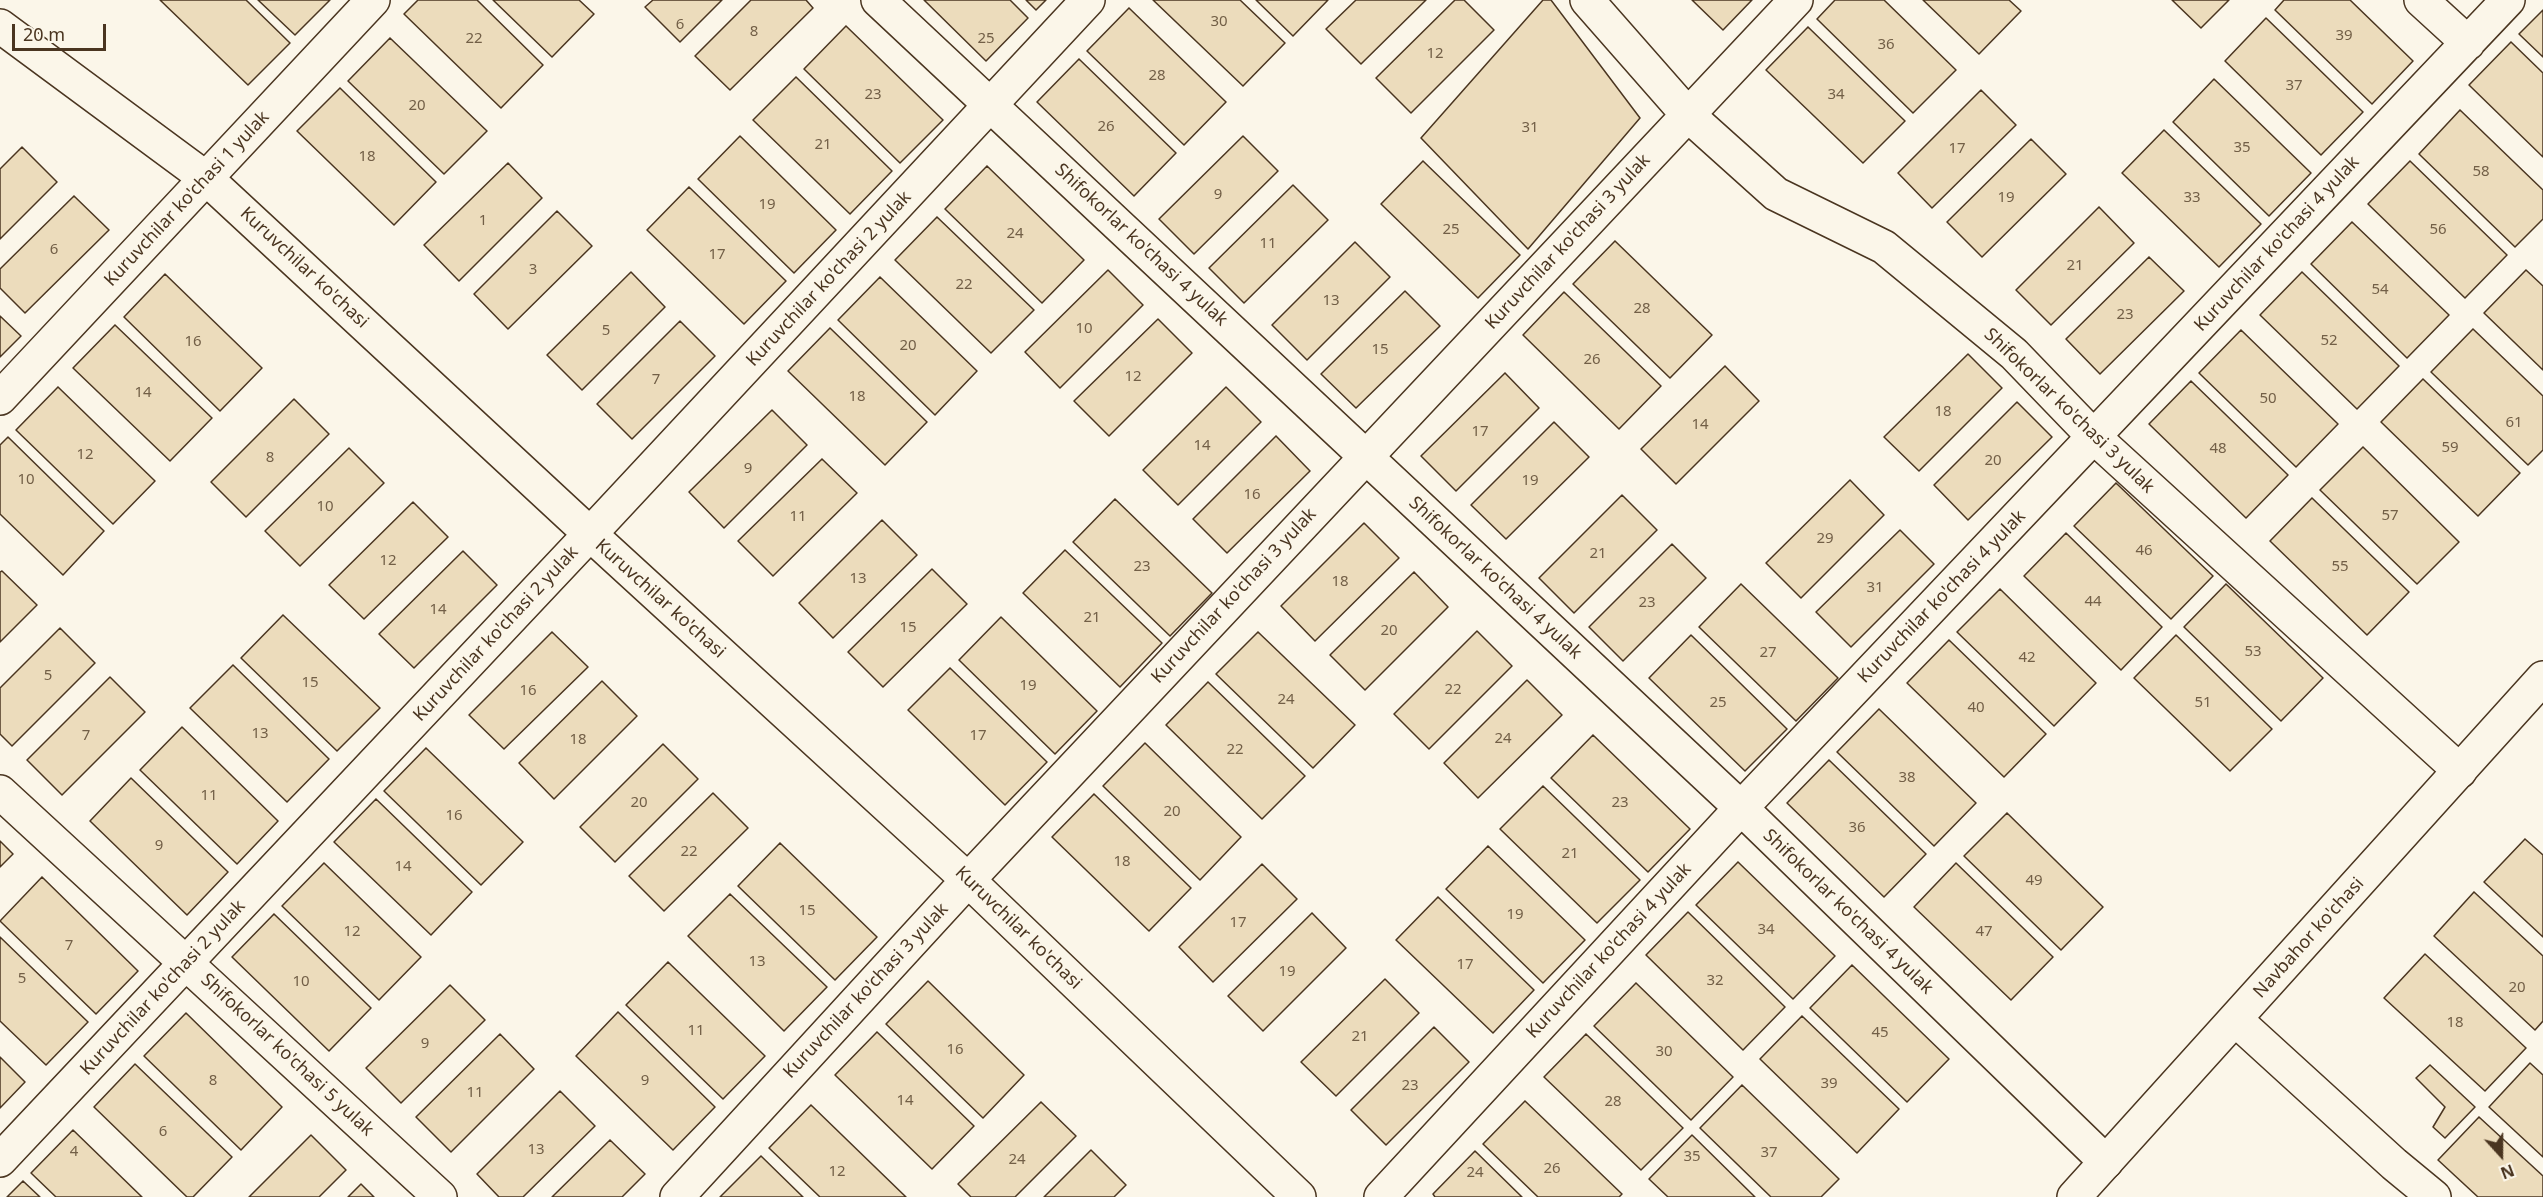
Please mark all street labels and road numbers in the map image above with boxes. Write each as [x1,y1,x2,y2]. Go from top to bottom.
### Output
street label: Kuruvchilar ko'chasi 1 yulak [100,107,274,291]
street label: Kuruvchilar ko'chasi 3 yulak [1481,150,1655,334]
street label: Kuruvchilar ko'chasi 4 yulak [2190,152,2364,336]
street label: Shifokorlar ko'chasi 4 yulak [1050,159,1232,331]
street label: Kuruvchilar ko'chasi 2 yulak [742,187,916,371]
street label: Kuruvchilar ko'chasi [235,203,373,333]
street label: Shifokorlar ko'chasi 3 yulak [1979,324,2159,498]
street label: Shifokorlar ko'chasi 4 yulak [1404,492,1586,664]
street label: Kuruvchilar ko'chasi 3 yulak [1147,504,1321,688]
street label: Kuruvchilar ko'chasi 4 yulak [1854,506,2030,688]
street label: Kuruvchilar ko'chasi [590,535,730,663]
street label: Kuruvchilar ko'chasi 2 yulak [409,542,583,726]
street label: Shifokorlar ko'chasi 4 yulak [1758,825,1938,999]
street label: Kuruvchilar ko'chasi 4 yulak [1522,859,1696,1043]
street label: Kuruvchilar ko'chasi [950,862,1086,994]
street label: Navbahor ko'chasi [2249,873,2369,1003]
street label: Kuruvchilar ko'chasi 2 yulak [76,896,250,1080]
street label: Kuruvchilar ko'chasi 3 yulak [779,899,953,1083]
street label: Shifokorlar ko'chasi 5 yulak [196,969,378,1141]

